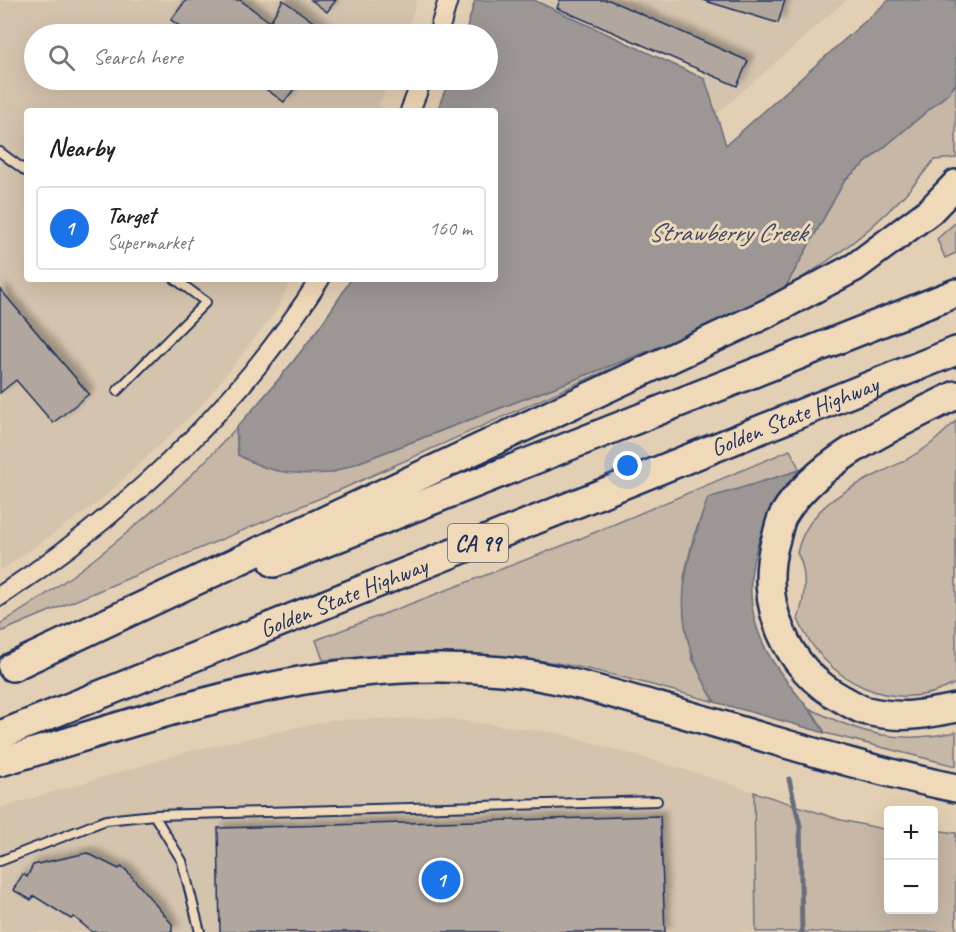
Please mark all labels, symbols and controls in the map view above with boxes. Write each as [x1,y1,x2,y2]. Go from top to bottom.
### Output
search box [24,24,498,90]
icon: search [45,41,78,74]
text: Search here [93,43,183,71]
text: Nearby [48,131,113,164]
text: Target [107,202,155,230]
text: 1 [65,216,74,241]
text: 160 m [429,216,472,241]
water label: Strawberry Creek [648,216,811,249]
text: Supermarket [107,230,192,255]
street label: Golden State Highway [706,368,884,463]
your location [613,451,642,480]
road number: CA 99 [448,524,508,562]
street label: Golden State Highway [255,549,433,644]
map controls [884,806,938,914]
button: + [884,806,938,860]
pin: 1 [422,858,460,902]
button: − [884,860,938,914]

